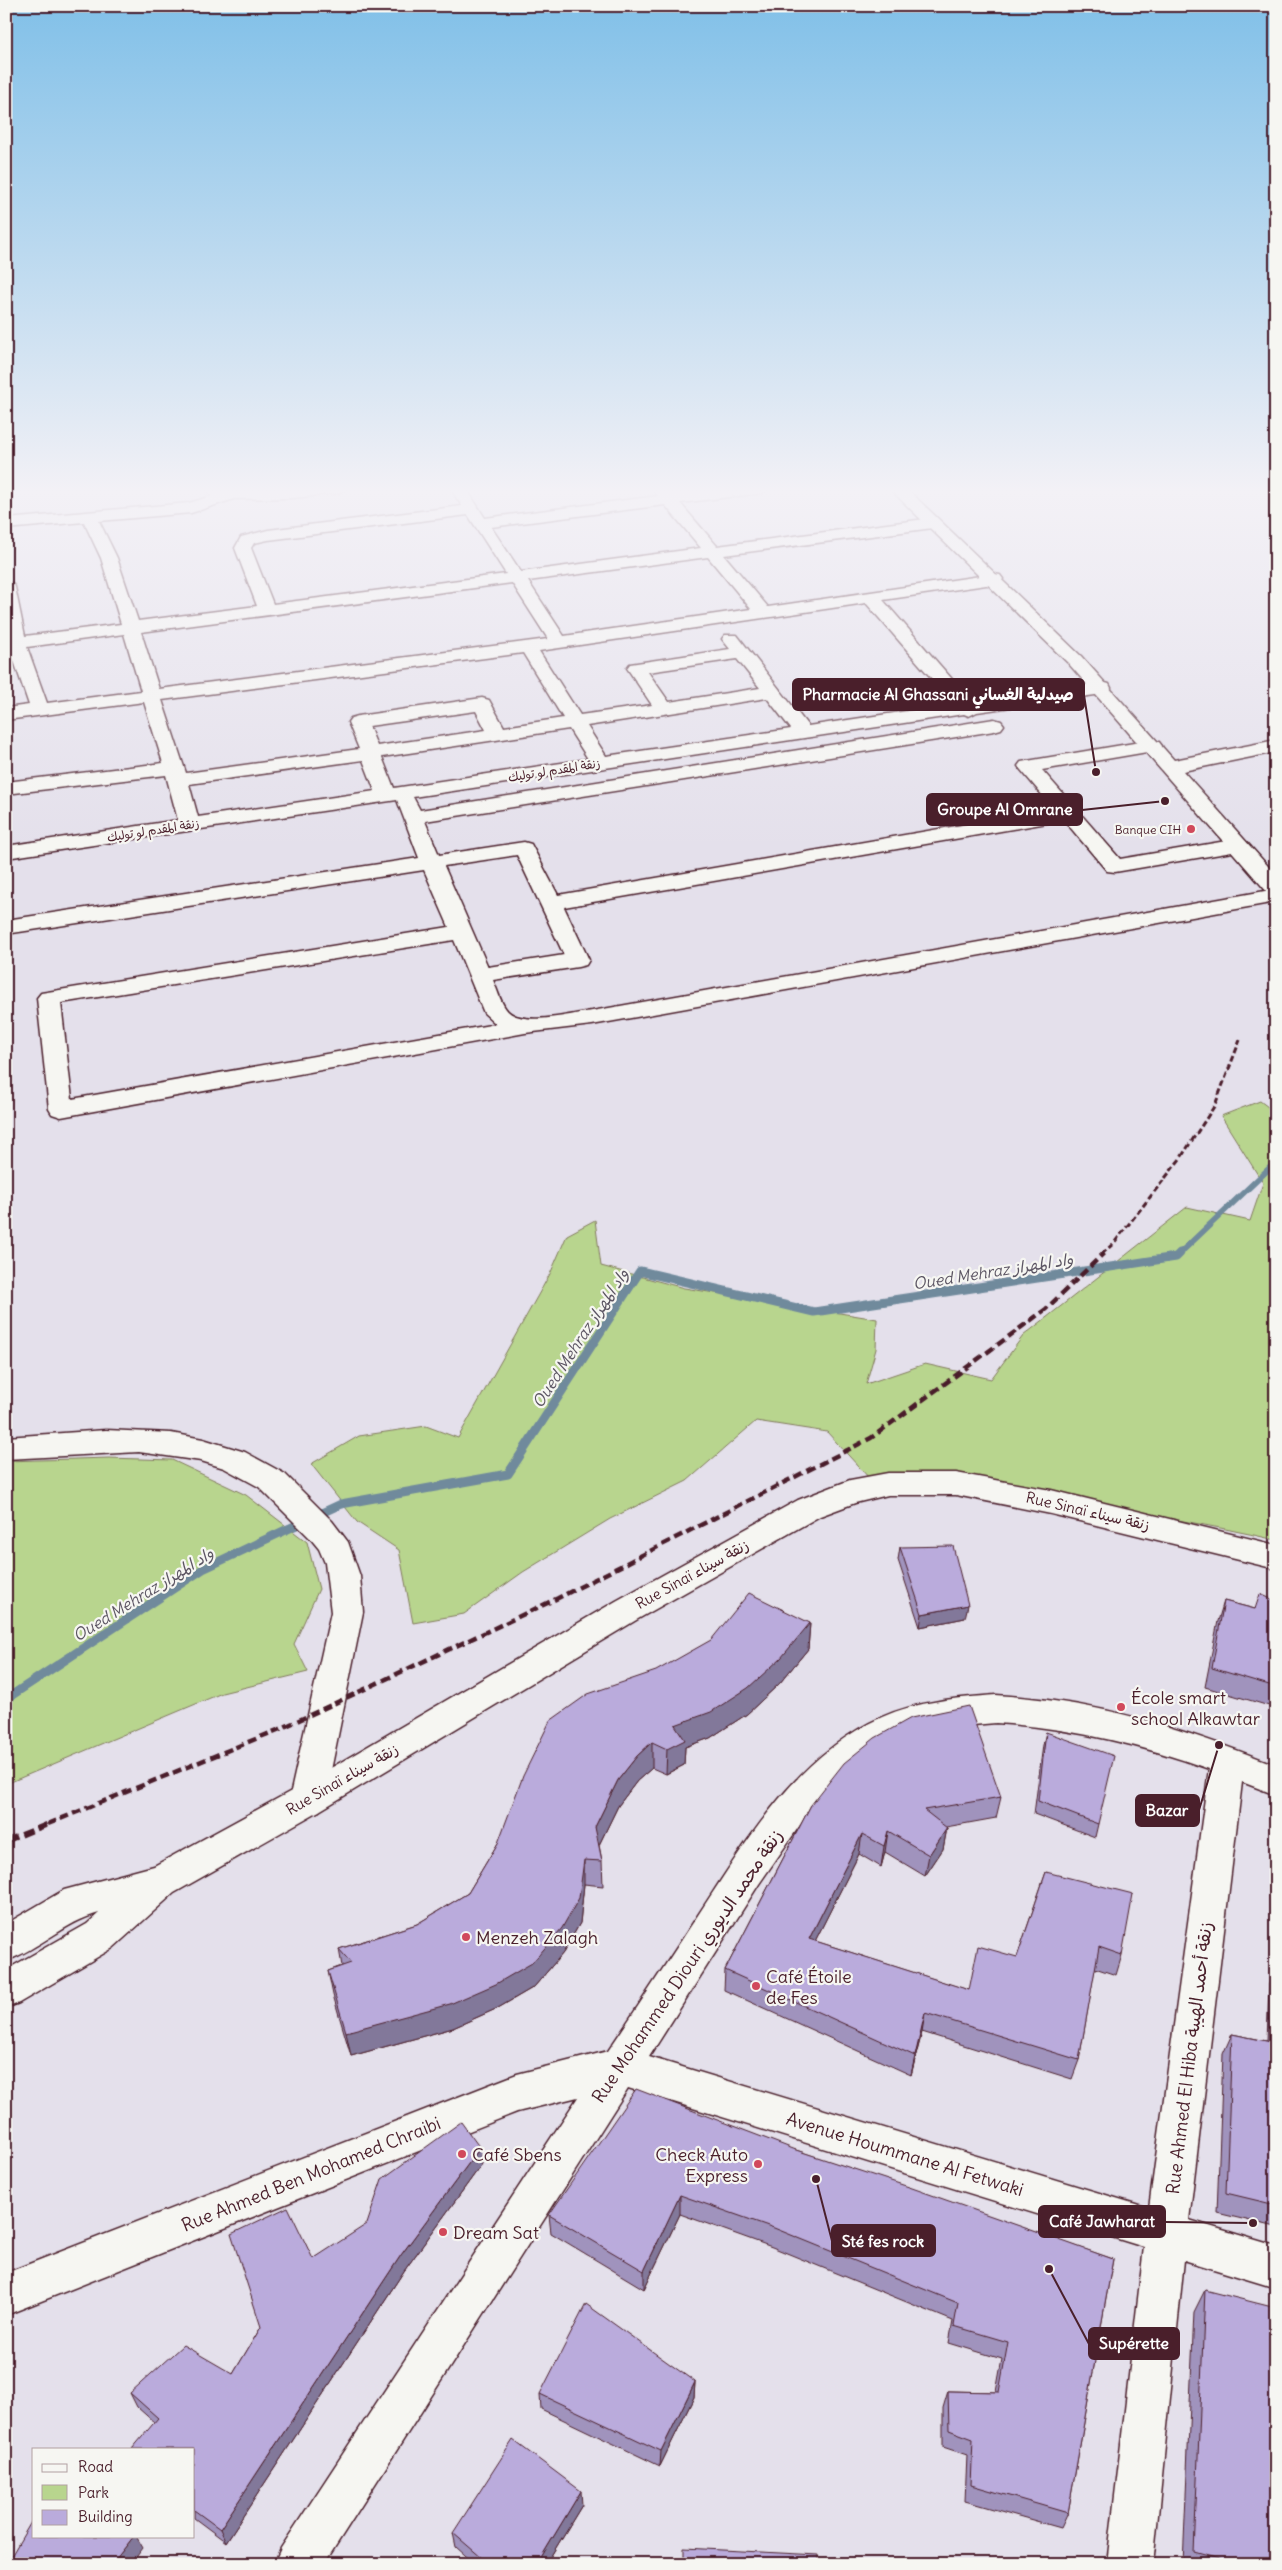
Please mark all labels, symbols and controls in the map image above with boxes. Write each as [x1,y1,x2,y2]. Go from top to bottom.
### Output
callout: Pharmacie Al Ghassani صيدلية الغساني [793,679,1084,710]
text: Pharmacie Al Ghassani صيدلية الغساني [803,684,1074,709]
street label: زنقة المقدم لو توليك [507,755,601,787]
callout: Groupe Al Omrane [927,794,1082,825]
text: Groupe Al Omrane [937,799,1073,820]
street label: زنقة المقدم لو توليك [106,815,200,847]
place label: Banque CIH [1115,822,1181,837]
marker: Banque CIH [1185,823,1197,835]
water label: Oued Mehraz واد المهراز [911,1248,1075,1294]
water label: Oued Mehraz واد المهراز [528,1264,633,1411]
street label: Rue Sinaï زنقة سيناء [1024,1488,1152,1534]
street label: Rue Sinaï زنقة سيناء [632,1535,752,1613]
water label: Oued Mehraz واد المهراز [69,1542,217,1645]
place label: École smart school Alkawtar [1131,1686,1261,1730]
marker: École smart school Alkawtar [1115,1701,1127,1713]
street label: Rue Sinaï زنقة سيناء [282,1739,402,1819]
callout: Bazar [1136,1795,1199,1826]
text: Bazar [1146,1800,1189,1820]
street label: Rue Mohammed Diouri زنقة محمد الديوري [587,1825,789,2108]
street label: Rue Ahmed El Hiba زنقة أحمد الهيبة [1161,1920,1217,2196]
place label: Menzeh Zalagh [476,1926,598,1949]
marker: Menzeh Zalagh [460,1931,472,1943]
place label: Café Étoile de Fes [766,1965,852,2009]
marker: Café Étoile de Fes [750,1980,762,1992]
street label: Avenue Hoummane Al Fetwaki [784,2107,1026,2201]
street label: Rue Ahmed Ben Mohamed Chraibi [178,2111,444,2237]
place label: Café Sbens [472,2143,562,2166]
place label: Check Auto Express [655,2143,748,2187]
marker: Café Sbens [456,2148,468,2160]
marker: Check Auto Express [752,2158,764,2170]
callout: Café Jawharat [1039,2206,1165,2237]
text: Café Jawharat [1049,2211,1156,2231]
place label: Dream Sat [453,2221,539,2244]
callout: Sté fes rock [832,2225,935,2256]
marker: Dream Sat [437,2226,449,2238]
text: Sté fes rock [842,2231,924,2251]
callout: Supérette [1089,2328,1179,2359]
text: Supérette [1099,2333,1169,2354]
legend [32,2448,195,2538]
text: Road [78,2457,113,2476]
text: Park [78,2483,109,2502]
text: Building [78,2507,133,2526]

